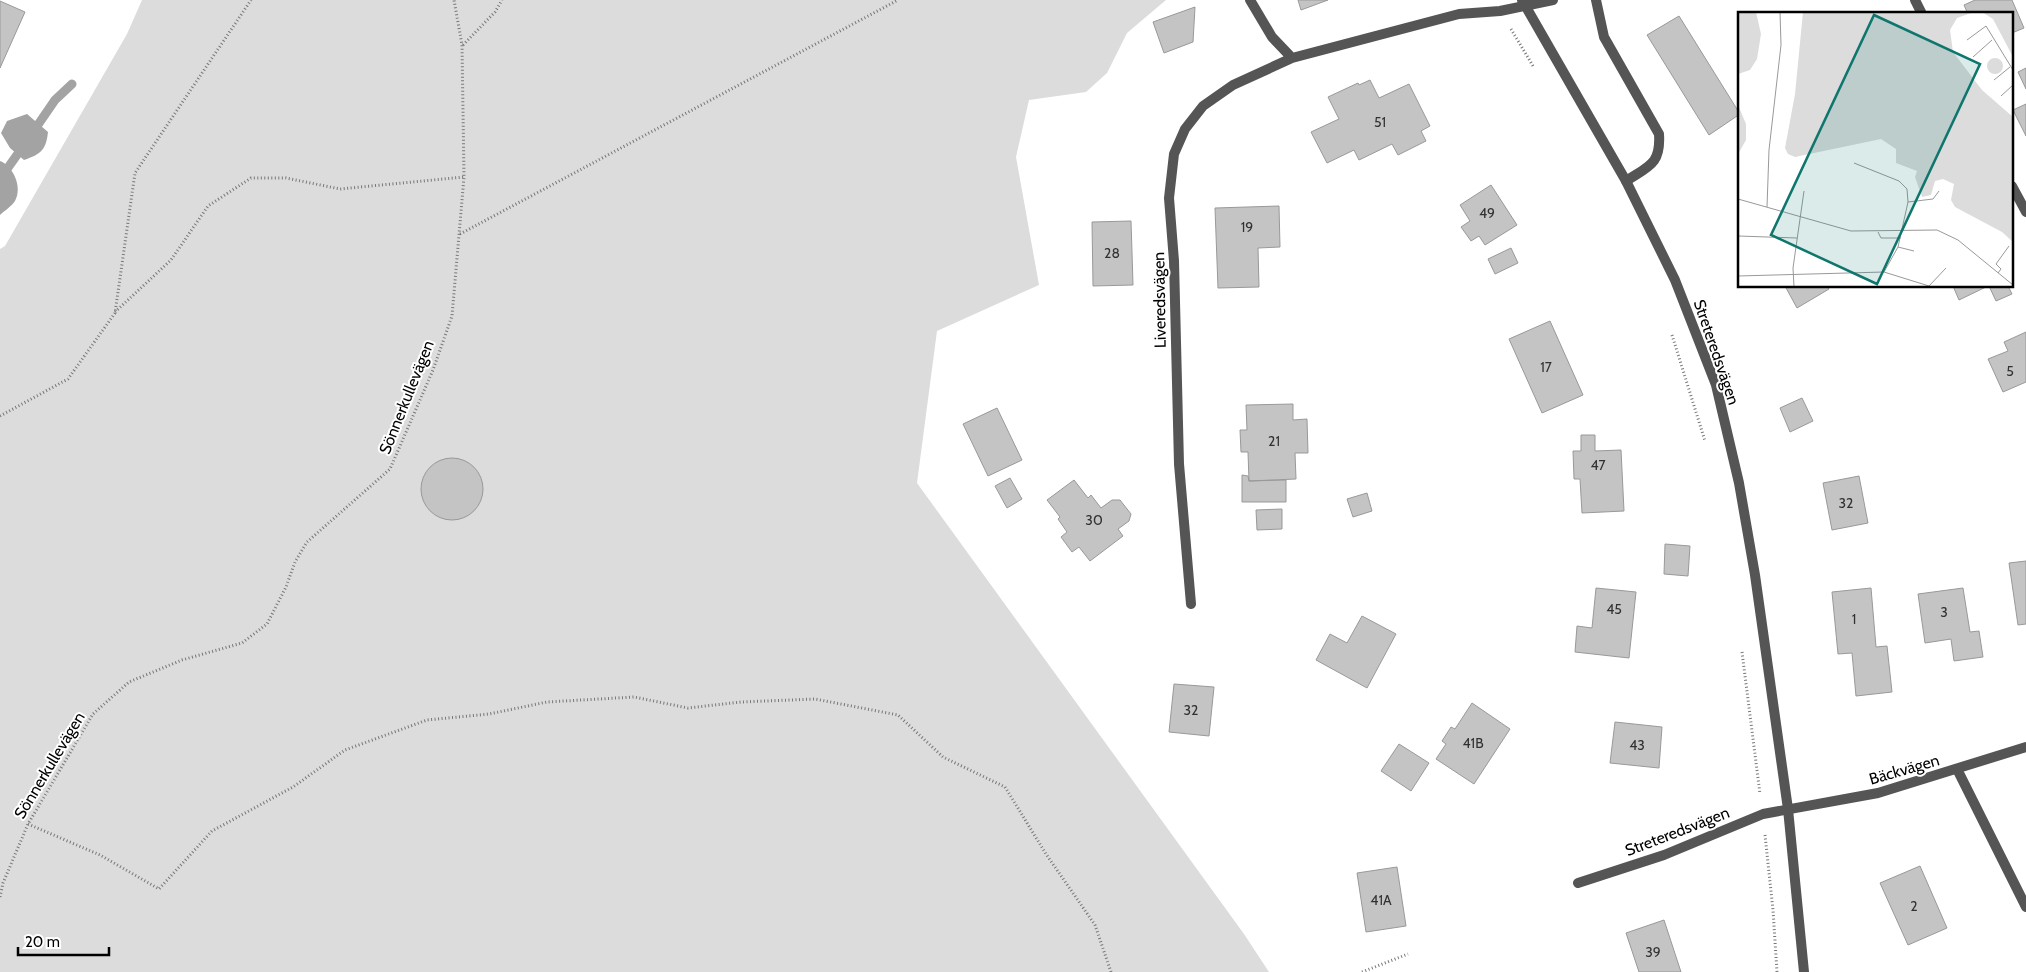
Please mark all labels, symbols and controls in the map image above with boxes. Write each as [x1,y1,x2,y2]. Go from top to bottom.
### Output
inset map [1738,12,2014,288]
house number: 51 [1374,113,1386,131]
house number: 49 [1479,204,1495,222]
house number: 19 [1241,218,1253,236]
house number: 28 [1104,244,1120,262]
street label: Liveredsvägen [1149,252,1170,348]
street label: Streteredsvägen [1690,297,1743,407]
street label: Sönnerkullevägen [375,337,438,457]
house number: 17 [1540,358,1552,376]
house number: 5 [2006,362,2014,380]
house number: 21 [1268,432,1280,450]
house number: 47 [1590,456,1606,474]
house number: 32 [1839,494,1853,512]
house number: 30 [1085,511,1103,529]
house number: 45 [1606,600,1622,618]
house number: 3 [1940,603,1948,621]
house number: 1 [1852,610,1856,628]
house number: 32 [1184,701,1198,719]
street label: Sönnerkullevägen [10,708,89,822]
house number: 41B [1462,734,1484,752]
house number: 43 [1629,736,1645,754]
street label: Bäckvägen [1867,750,1942,789]
street label: Streteredsvägen [1622,803,1732,860]
house number: 41A [1370,891,1392,909]
house number: 2 [1910,897,1918,915]
scale bar [18,924,109,956]
text: 20 m [25,933,60,951]
house number: 39 [1645,943,1661,961]

